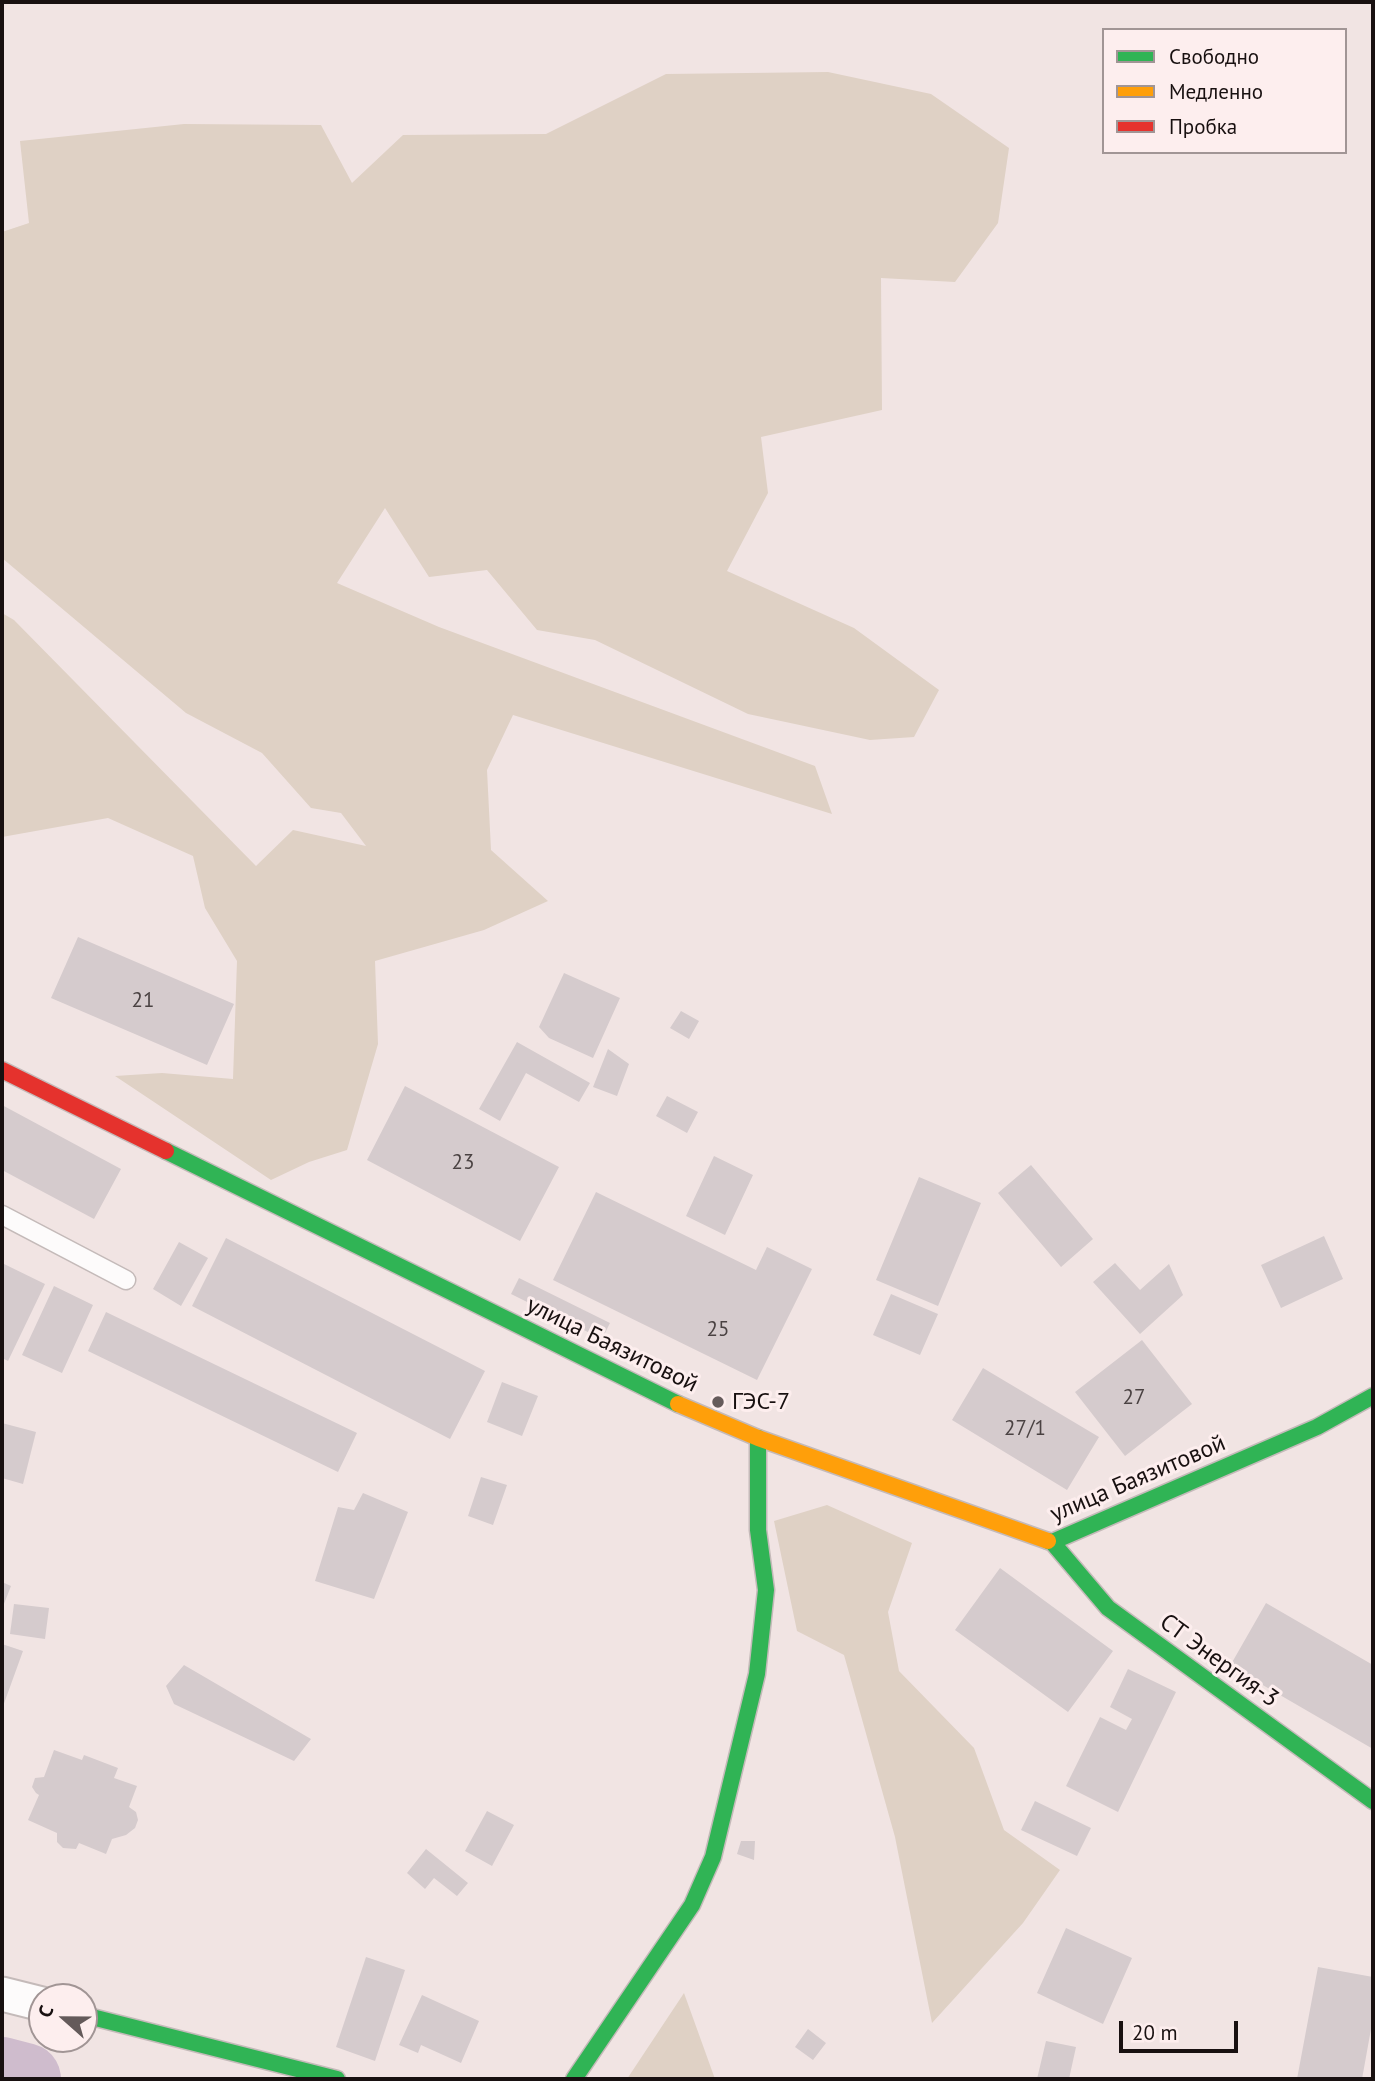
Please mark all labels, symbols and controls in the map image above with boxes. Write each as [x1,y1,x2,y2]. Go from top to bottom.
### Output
legend [1102,28,1347,154]
text: Свободно [1169,43,1259,70]
text: Медленно [1169,78,1263,105]
text: Пробка [1169,113,1237,140]
house number: 21 [132,988,154,1014]
house number: 23 [452,1150,474,1176]
street label: улица Баязитовой [521,1291,703,1399]
house number: 25 [707,1317,729,1343]
house number: 27 [1123,1385,1145,1411]
place label: ГЭС-7 [732,1388,790,1416]
marker: ГЭС-7 [710,1394,726,1410]
house number: 27/1 [1004,1416,1046,1442]
street label: улица Баязитовой [1046,1429,1230,1529]
street label: СТ Энергия-3 [1154,1608,1284,1714]
north arrow [28,1983,98,2053]
text: С [32,2002,58,2020]
scale bar [1123,2008,1242,2052]
text: 20 m [1132,2019,1178,2046]

